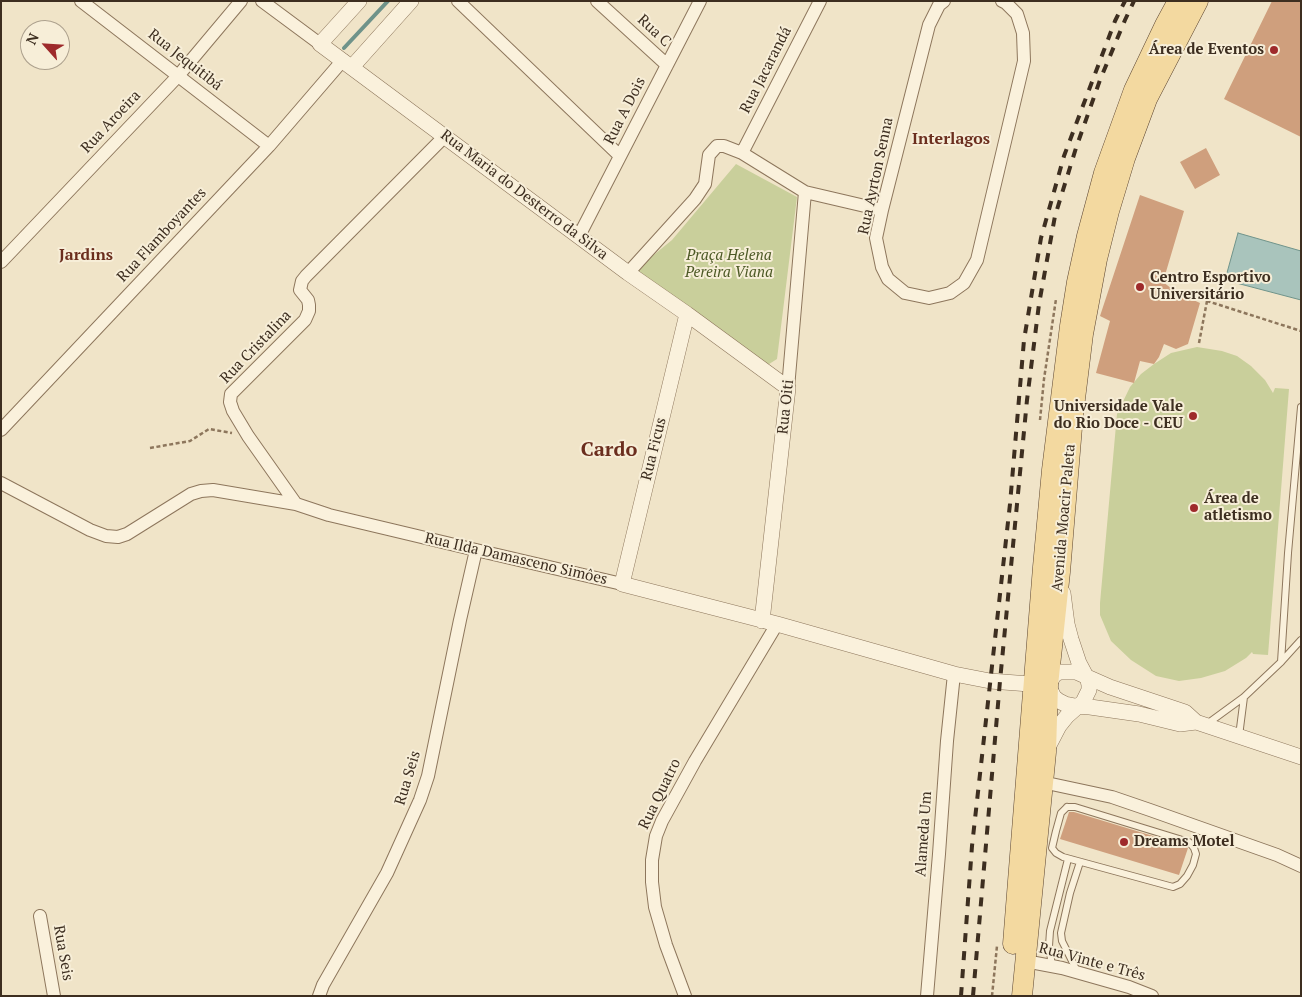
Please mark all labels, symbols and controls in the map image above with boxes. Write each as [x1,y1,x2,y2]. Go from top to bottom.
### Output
street label: Rua C [634,11,674,51]
north arrow [20,20,70,70]
street label: Rua Jacarandá [736,24,796,116]
street label: Rua Jequitibá [144,25,226,95]
text: N [21,30,43,48]
place label: Área de Eventos [1149,41,1264,59]
marker: Área de Eventos [1268,44,1280,56]
street label: Rua A Dois [600,74,650,148]
street label: Rua Aroeira [77,87,145,157]
street label: Rua Ayrton Senna [855,116,897,236]
street label: Rua Maria do Desterro da Silva [437,126,611,264]
district label: Interlagos [912,129,990,149]
street label: Rua Flamboyantes [114,184,210,286]
district label: Jardins [59,245,113,265]
park label: Praça Helena Pereira Viana [685,247,773,282]
place label: Centro Esportivo Universitário [1150,269,1271,304]
marker: Centro Esportivo Universitário [1134,281,1146,293]
street label: Rua Cristalina [217,307,295,387]
street label: Rua Oiti [774,379,798,435]
place label: Universidade Vale do Rio Doce - CEU [1054,398,1183,433]
marker: Universidade Vale do Rio Doce - CEU [1187,410,1199,422]
street label: Rua Ficus [638,416,670,482]
district label: Cardo [581,438,637,462]
street label: Avenida Moacir Paleta [1049,443,1079,593]
place label: Área de atletismo [1204,490,1272,525]
marker: Área de atletismo [1188,502,1200,514]
street label: Rua Ilda Damasceno Simôes [423,529,609,589]
street label: Rua Seis [391,749,425,807]
street label: Rua Quatro [635,756,685,832]
street label: Alameda Um [912,791,936,877]
place label: Dreams Motel [1134,833,1234,851]
marker: Dreams Motel [1118,836,1130,848]
street label: Rua Seis [49,924,77,982]
street label: Rua Vinte e Três [1037,939,1147,985]

